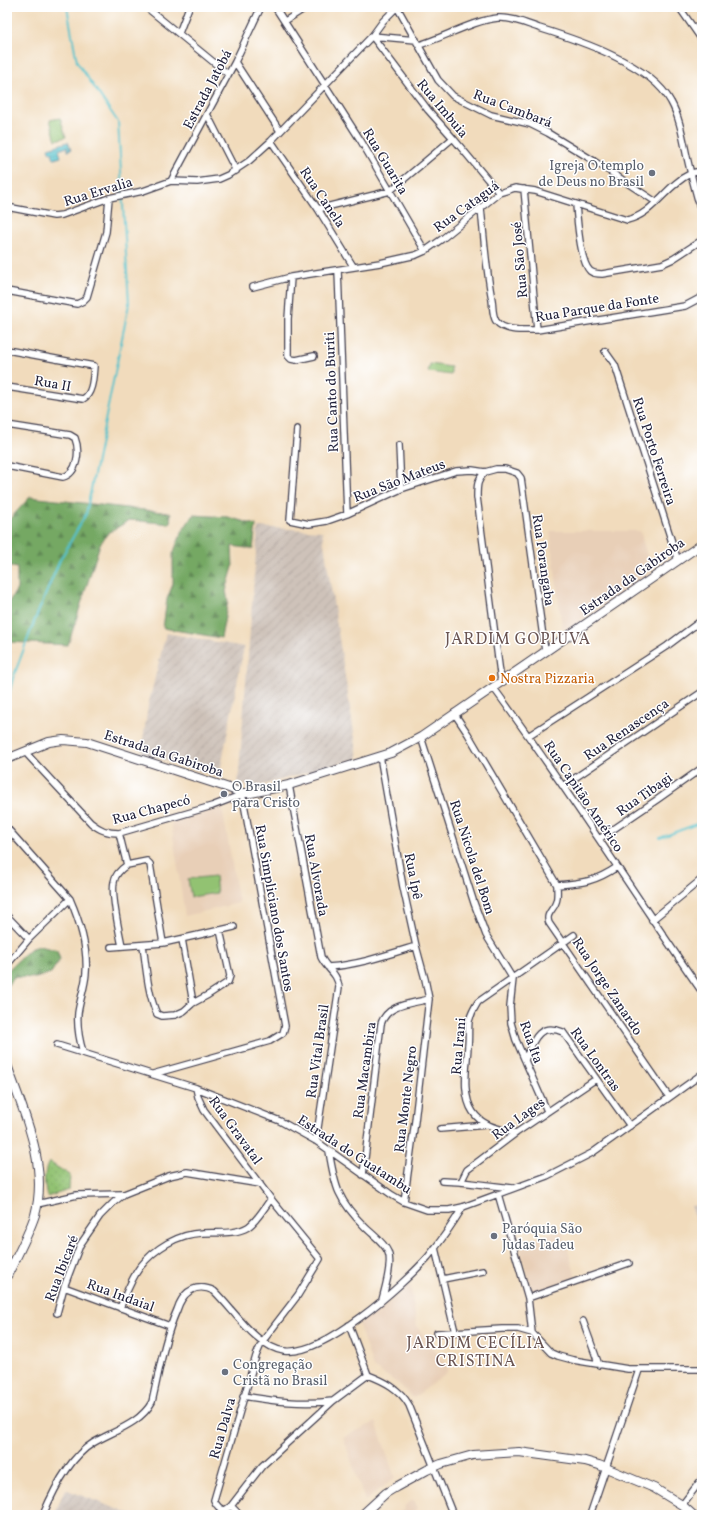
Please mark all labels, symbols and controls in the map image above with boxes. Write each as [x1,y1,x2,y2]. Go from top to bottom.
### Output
street label: Estrada Jatobá [179,46,237,133]
street label: Rua Imbuia [412,76,472,142]
street label: Rua Cambará [470,86,555,133]
street label: Rua Guarita [357,125,412,199]
place label: Igreja O templo de Deus no Brasil [539,157,644,192]
street label: Rua Canela [294,164,349,232]
marker: Igreja O templo de Deus no Brasil [647,168,657,178]
street label: Rua Ervalia [62,173,135,212]
street label: Rua Cataguá [430,177,504,238]
street label: Rua São José [508,220,533,299]
street label: Rua Parque da Fonte [534,289,661,328]
street label: Rua Canto do Buriti [321,331,344,453]
street label: Rua II [33,372,73,397]
street label: Rua Porto Ferreira [627,395,680,508]
street label: Rua São Mateus [351,455,448,508]
street label: Rua Porangaba [527,513,558,607]
street label: Estrada da Gabiroba [576,534,689,621]
district label: JARDIM GOPIUVA [445,629,591,651]
place label: Nostra Pizzaria [500,670,595,689]
marker: Nostra Pizzaria [487,673,497,683]
street label: Rua Renascença [580,695,673,766]
street label: Estrada da Gabiroba [101,726,226,783]
street label: Rua Capitão Américo [538,737,627,856]
street label: Rua Tibagi [613,769,677,822]
place label: O Brasil para Cristo [232,778,300,813]
marker: O Brasil para Cristo [219,789,229,799]
street label: Rua Chapecó [110,791,193,830]
street label: Rua Nicola del Bom [444,798,499,917]
street label: Rua Simpliciano dos Santos [249,823,298,993]
street label: Rua Alvorada [299,832,332,918]
street label: Rua Ipê [399,851,426,901]
street label: Rua Jorge Zanardo [567,934,647,1039]
street label: Rua Vital Brasil [302,1003,334,1099]
street label: Rua Irani [448,1017,471,1076]
street label: Rua Ita [514,1019,547,1066]
street label: Rua Macambira [349,1021,382,1120]
street label: Rua Lontras [565,1024,624,1096]
street label: Rua Monte Negro [391,1045,422,1154]
street label: Rua Gravatal [204,1093,266,1169]
street label: Rua Lages [488,1093,549,1145]
street label: Estrada do Guatambu [293,1111,415,1199]
place label: Paróquia São Judas Tadeu [502,1220,582,1255]
marker: Paróquia São Judas Tadeu [489,1231,499,1241]
street label: Rua Ibicaré [41,1232,84,1305]
street label: Rua Indaial [84,1275,157,1317]
district label: JARDIM CECÍLIA CRISTINA [407,1333,545,1373]
place label: Congregação Cristã no Brasil [233,1356,327,1391]
marker: Congregação Cristã no Brasil [220,1367,230,1377]
street label: Rua Dalva [206,1396,241,1461]

